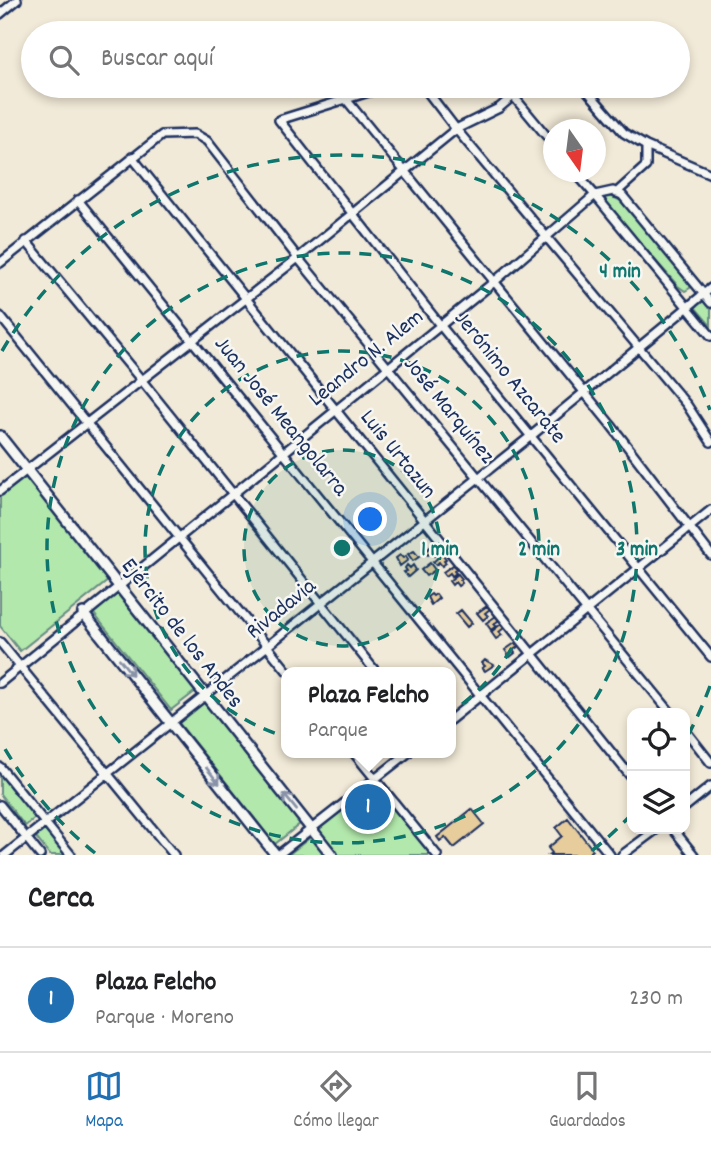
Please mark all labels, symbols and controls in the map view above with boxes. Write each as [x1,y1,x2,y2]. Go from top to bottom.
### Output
search box [21,21,690,98]
icon: search [45,41,83,79]
text: Buscar aquí [101,41,213,78]
north arrow [543,119,606,182]
text: 4 min [599,258,641,288]
street label: Leandro N. Alem [302,302,432,416]
street label: Jerónimo Azcarate [445,304,573,452]
street label: Juan José Meangolarra [205,330,356,505]
street label: José Marquínez [394,350,502,472]
street label: Luis Urtazun [351,403,443,507]
your location [353,502,387,536]
centre of rings [330,536,354,560]
text: 1 min [421,536,459,566]
text: 2 min [518,536,560,566]
text: 3 min [616,536,658,566]
street label: Ejército de los Andes [112,552,250,716]
street label: Rivadavia [240,571,325,649]
one-way arrow [118,657,133,675]
popup [281,667,456,758]
text: Plaza Felcho [308,678,429,715]
map controls [627,708,690,834]
button: locate [627,708,690,771]
text: Parque [308,715,368,748]
one-way arrow [205,767,221,785]
button: layers [627,771,690,834]
pin: 1 [345,781,391,833]
one-way arrow [282,793,297,811]
text: Cerca [28,879,93,922]
text: Plaza Felcho [95,965,216,1002]
text: 1 [48,983,54,1016]
text: 230 m [629,983,683,1016]
text: Parque · Moreno [95,1002,234,1035]
tab: Mapa [85,1067,123,1136]
tab: Cómo llegar [293,1067,379,1136]
tab: Guardados [549,1067,626,1136]

